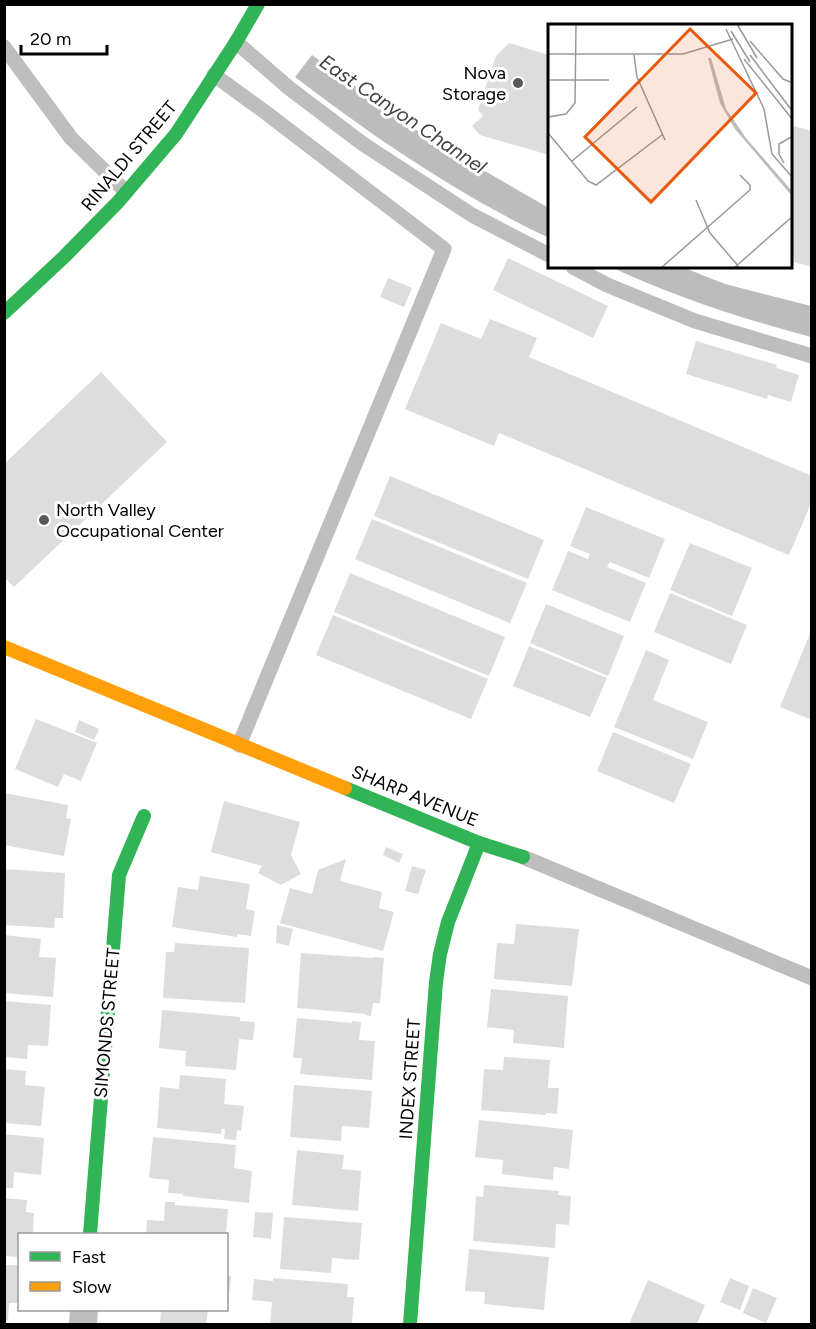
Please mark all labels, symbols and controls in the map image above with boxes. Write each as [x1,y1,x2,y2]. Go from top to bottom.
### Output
scale bar [21,18,106,56]
inset map [548,24,792,268]
text: 20 m [30,28,71,50]
water label: East Canyon Channel [315,49,491,179]
place label: Nova Storage [442,62,506,105]
marker: Nova Storage [511,76,525,90]
street label: RINALDI STREET [77,96,181,215]
place label: North Valley Occupational Center [56,499,224,542]
marker: North Valley Occupational Center [37,513,51,527]
street label: SHARP AVENUE [348,761,482,831]
street label: SIMONDS STREET [89,947,125,1099]
street label: INDEX STREET [395,1018,425,1140]
legend [18,1233,228,1311]
text: Fast [72,1246,106,1268]
text: Slow [72,1276,111,1298]

